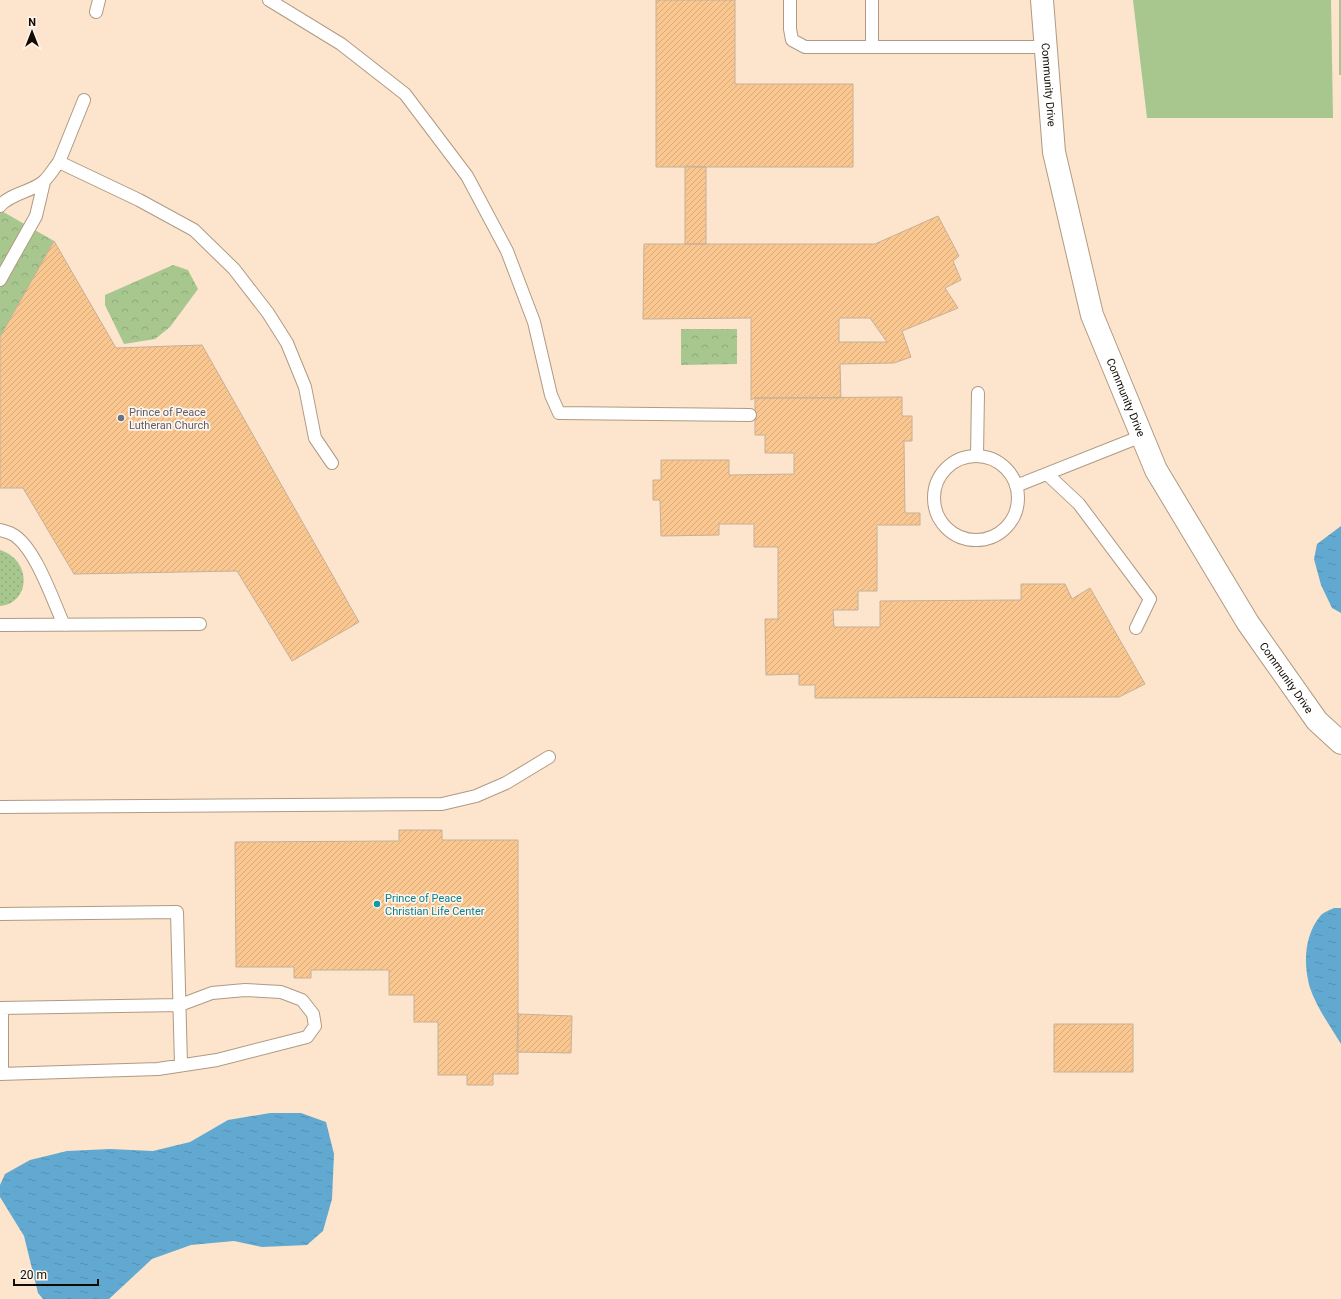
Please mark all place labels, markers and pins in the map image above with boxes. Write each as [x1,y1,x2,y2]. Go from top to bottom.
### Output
place label: Prince of Peace Lutheran Church [129,406,209,432]
marker: Prince of Peace Lutheran Church [116,413,126,423]
place label: Prince of Peace Christian Life Center [385,892,485,918]
marker: Prince of Peace Christian Life Center [372,899,382,909]

